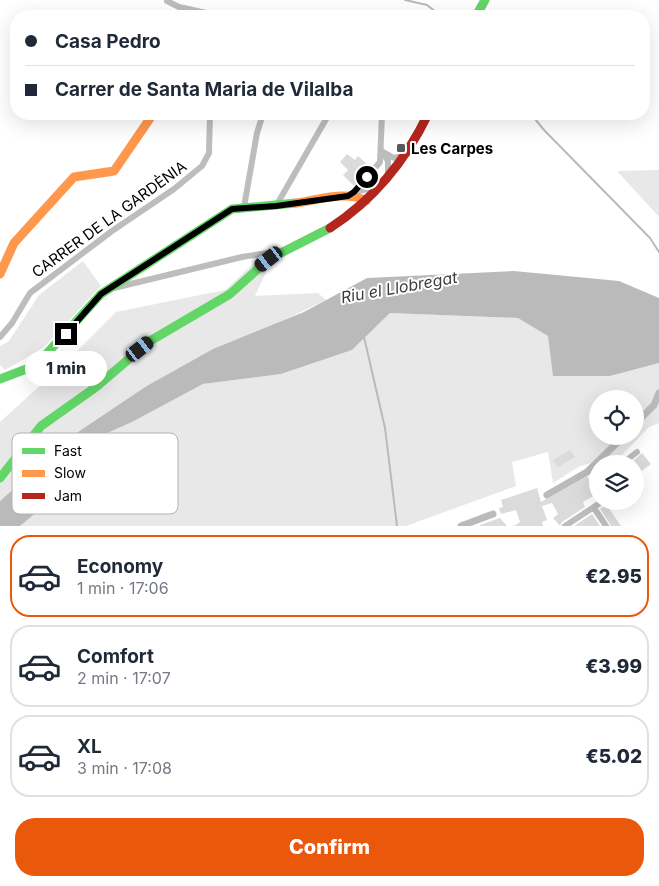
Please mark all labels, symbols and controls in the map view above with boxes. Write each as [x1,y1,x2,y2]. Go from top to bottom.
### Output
text: Casa Pedro [55,30,161,53]
text: Carrer de Santa Maria de Vilalba [55,78,353,101]
place label: Les Carpes [411,139,493,158]
marker: Les Carpes [395,142,407,154]
street label: CARRER DE LA GARDÈNIA [28,156,190,282]
route start [356,166,378,188]
car [252,244,285,274]
water label: Riu el Llobregat [339,267,460,307]
route end [55,323,77,345]
car [123,334,156,364]
callout: 1 min [25,352,107,386]
text: 1 min [46,358,86,378]
map controls [589,390,644,510]
button: locate [589,390,644,445]
legend [12,433,178,514]
text: Fast [54,442,82,459]
button: layers [589,455,644,510]
text: Slow [54,464,86,481]
text: Jam [54,487,82,504]
icon: car [17,554,62,599]
text: Economy [77,555,163,578]
text: €2.95 [585,565,642,588]
text: 1 min · 17:06 [77,578,169,598]
icon: car [17,644,62,689]
text: Comfort [77,645,154,668]
text: €3.99 [585,655,642,678]
text: 2 min · 17:07 [77,668,171,688]
icon: car [17,734,62,779]
text: XL [77,735,102,758]
text: €5.02 [586,745,642,768]
text: 3 min · 17:08 [77,758,172,778]
button: Confirm [15,818,644,876]

